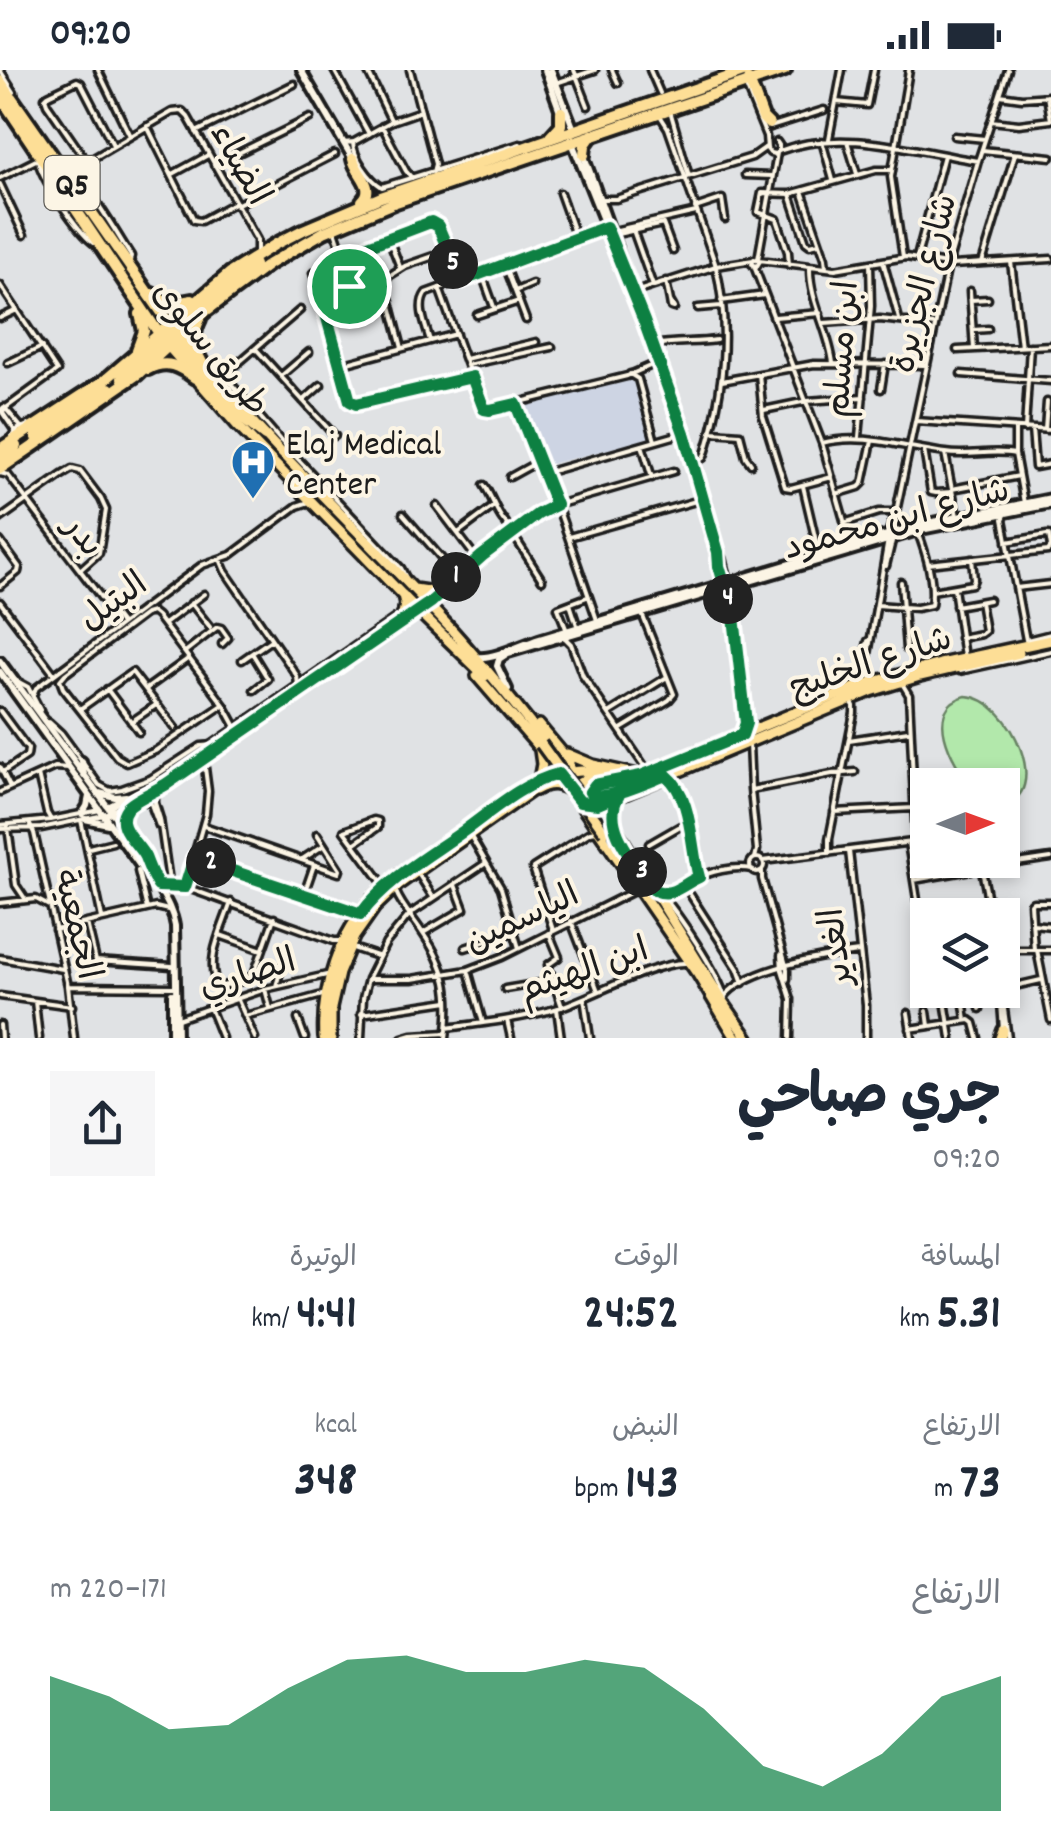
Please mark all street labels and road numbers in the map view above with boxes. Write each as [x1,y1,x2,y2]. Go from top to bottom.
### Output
street label: الضياء [194,115,281,216]
road number: Q5 [44,156,100,210]
street label: شارع الجزيرة [881,190,973,379]
street label: طريق سلوى [138,271,279,429]
street label: ابن مسلم [815,279,875,420]
street label: شارع ابن محمود [779,468,1016,576]
street label: بدر [47,504,113,570]
street label: البتيل [70,562,160,646]
street label: شارع الخليج [784,616,959,716]
street label: الجمعية [37,865,111,985]
street label: الياسمين [458,872,589,969]
street label: الغدير [809,905,869,991]
street label: ابن الهيثم [513,927,656,1018]
street label: الصاري [194,938,303,1015]

